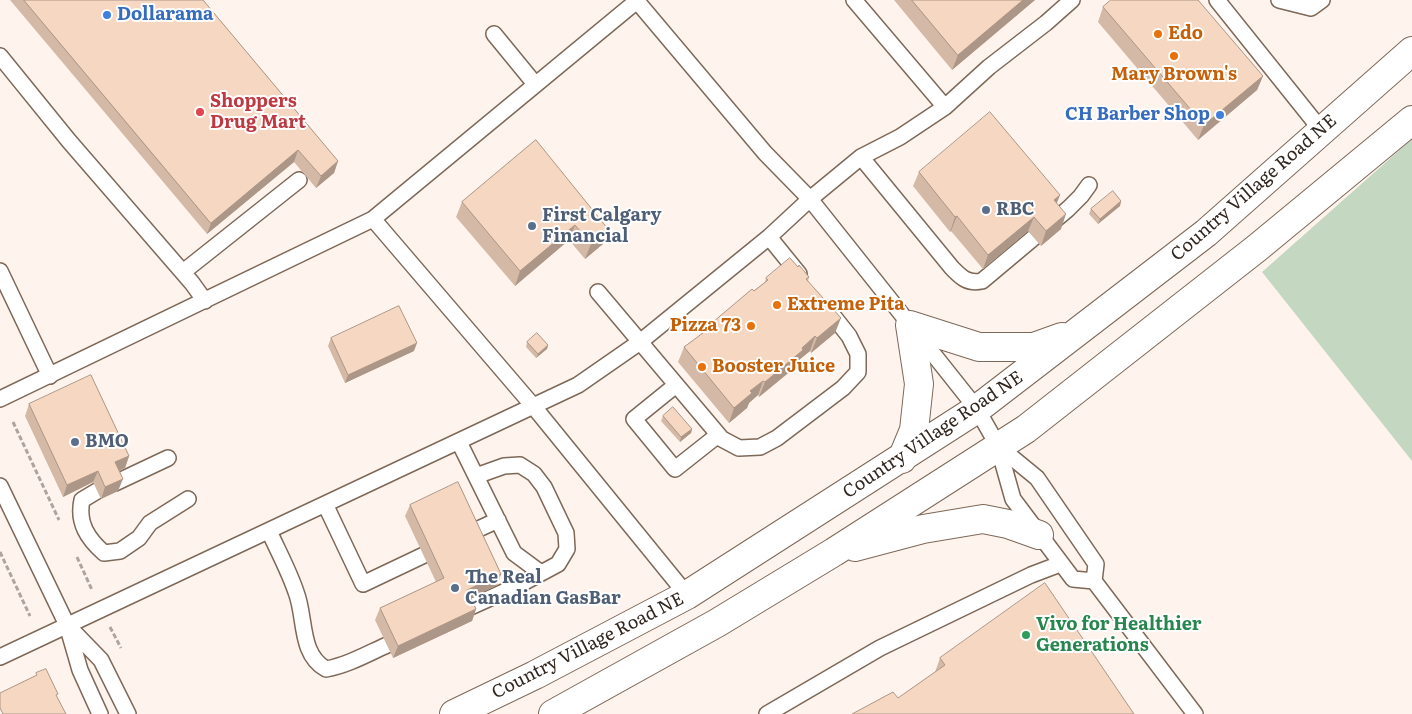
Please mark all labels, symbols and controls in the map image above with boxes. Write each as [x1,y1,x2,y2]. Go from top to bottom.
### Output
place label: Dollarama [117,4,214,26]
marker: Dollarama [101,9,113,21]
place label: Edo [1168,23,1203,45]
marker: Edo [1152,28,1164,40]
marker: Mary Brown's [1168,50,1180,62]
place label: Mary Brown's [1111,64,1237,86]
place label: Shoppers Drug Mart [210,91,306,134]
place label: CH Barber Shop [1065,104,1210,126]
marker: Shoppers Drug Mart [194,106,206,118]
marker: CH Barber Shop [1214,109,1226,121]
street label: Country Village Road NE [1167,110,1341,266]
place label: RBC [996,199,1035,221]
marker: RBC [980,204,992,216]
place label: First Calgary Financial [542,205,661,248]
marker: First Calgary Financial [526,220,538,232]
place label: Extreme Pita [787,294,905,316]
marker: Extreme Pita [771,299,783,311]
place label: Pizza 73 [670,315,741,337]
marker: Pizza 73 [745,320,757,332]
place label: Booster Juice [712,356,835,378]
marker: Booster Juice [696,361,708,373]
street label: Country Village Road NE [839,367,1027,503]
place label: BMO [85,431,129,453]
marker: BMO [69,436,81,448]
place label: The Real Canadian GasBar [465,567,621,610]
marker: The Real Canadian GasBar [449,582,461,594]
street label: Country Village Road NE [488,588,688,704]
place label: Vivo for Healthier Generations [1036,614,1201,656]
marker: Vivo for Healthier Generations [1020,629,1032,641]

